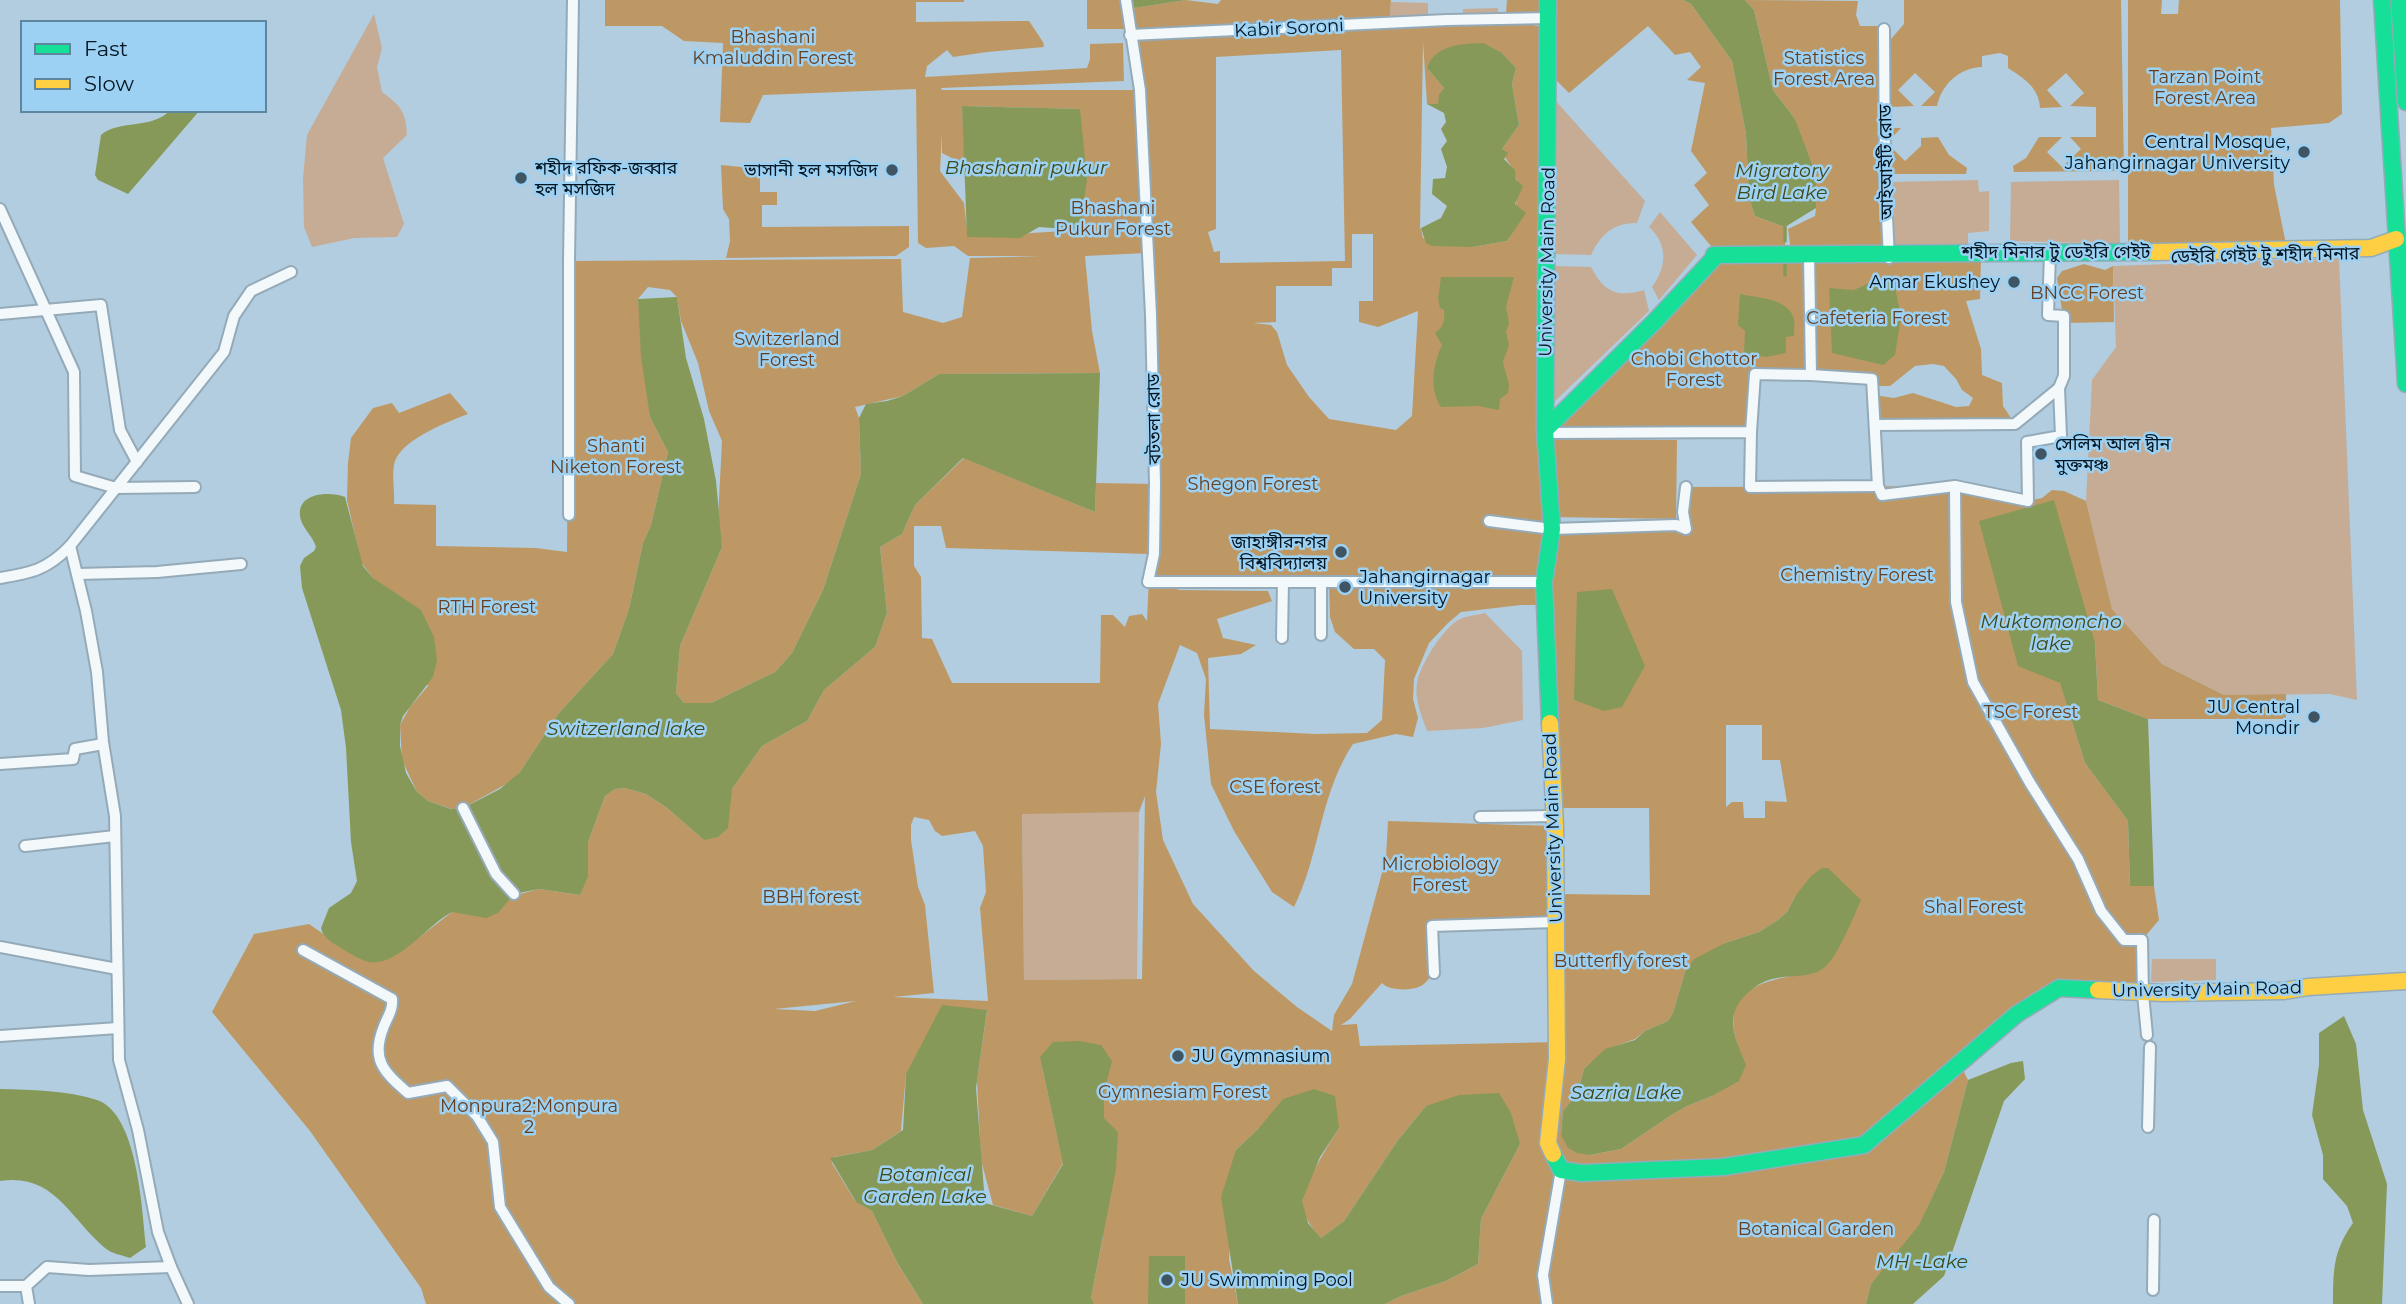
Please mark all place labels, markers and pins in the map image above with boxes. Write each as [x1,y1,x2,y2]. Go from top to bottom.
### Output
place label: Central Mosque, Jahangirnagar University [2064,131,2290,174]
marker: Central Mosque, Jahangirnagar University [2296,144,2312,160]
place label: শহীদ রফিক-জব্বার হল মসজিদ [534,157,678,200]
place label: ভাসানী হল মসজিদ [743,159,879,181]
marker: ভাসানী হল মসজিদ [884,162,900,178]
marker: শহীদ রফিক-জব্বার হল মসজিদ [513,170,529,186]
place label: Amar Ekushey [1869,271,2000,293]
marker: Amar Ekushey [2006,274,2022,290]
place label: সেলিম আল দ্বীন মুক্তমঞ্চ [2054,433,2171,476]
marker: সেলিম আল দ্বীন মুক্তমঞ্চ [2033,446,2049,462]
place label: জাহাঙ্গীরনগর বিশ্ববিদ্যালয় [1230,531,1328,574]
marker: জাহাঙ্গীরনগর বিশ্ববিদ্যালয় [1333,544,1349,560]
place label: Jahangirnagar University [1358,566,1491,609]
marker: Jahangirnagar University [1337,579,1353,595]
place label: JU Central Mondir [2206,696,2300,739]
marker: JU Central Mondir [2306,709,2322,725]
place label: JU Gymnasium [1191,1045,1330,1067]
marker: JU Gymnasium [1170,1048,1186,1064]
place label: JU Swimming Pool [1180,1269,1353,1291]
marker: JU Swimming Pool [1159,1272,1175,1288]

